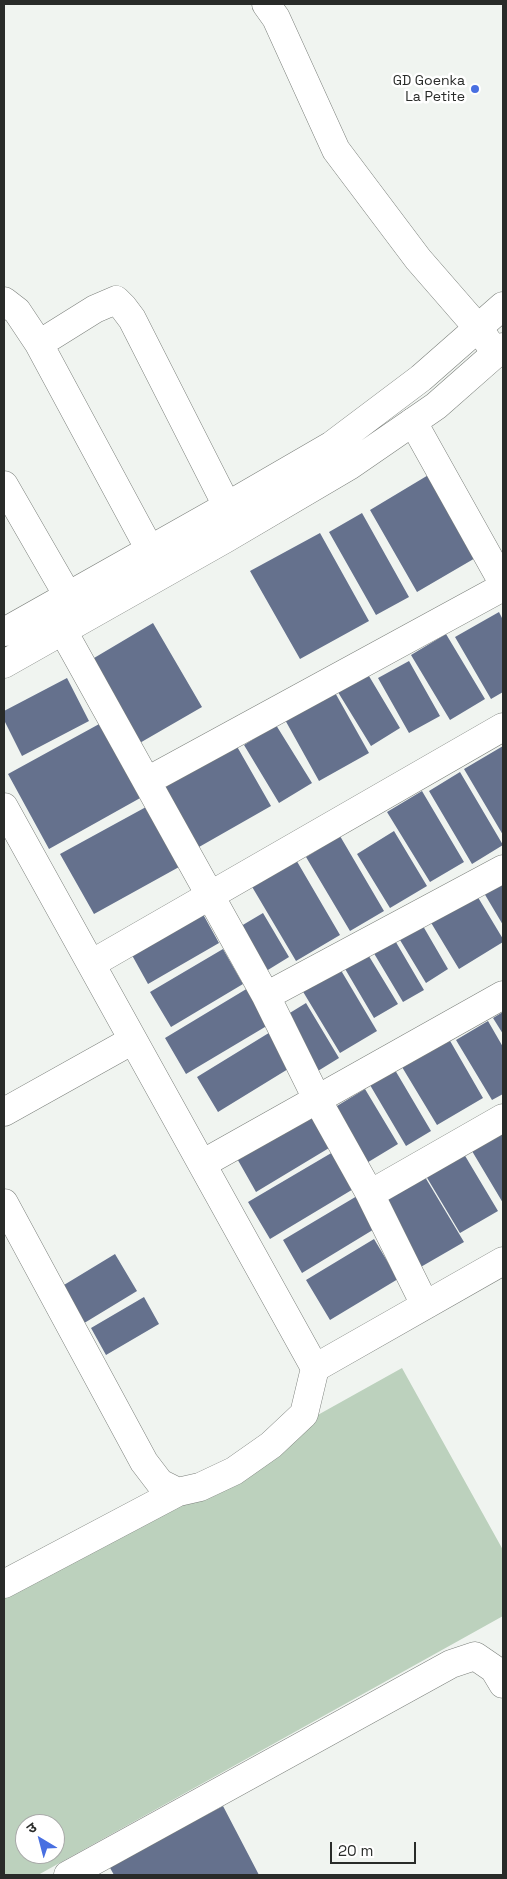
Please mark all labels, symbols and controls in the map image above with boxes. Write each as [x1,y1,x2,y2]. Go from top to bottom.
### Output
place label: GD Goenka La Petite [393,73,465,105]
marker: GD Goenka La Petite [469,83,481,95]
north arrow [15,1814,65,1864]
text: उ [23,1818,40,1837]
scale bar [332,1832,418,1864]
text: 20 m [338,1841,373,1860]

